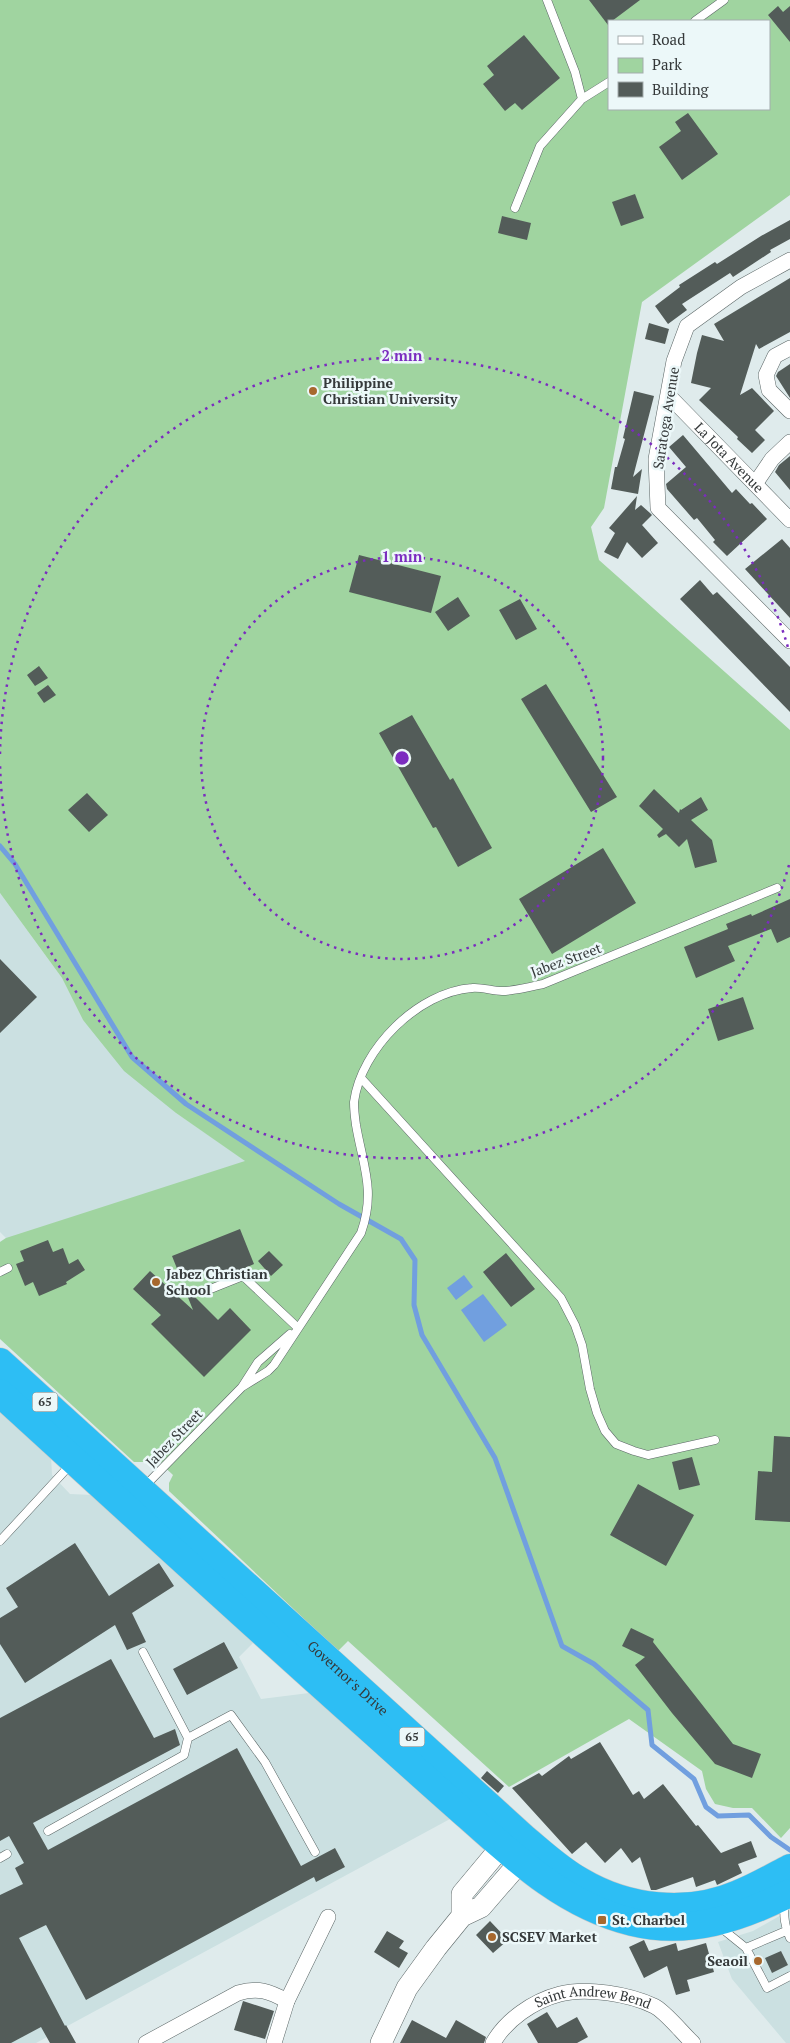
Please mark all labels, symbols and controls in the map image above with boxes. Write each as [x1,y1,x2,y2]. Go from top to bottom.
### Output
legend [608,20,770,110]
text: Road [652,29,685,49]
text: Park [652,54,682,74]
text: Building [652,79,710,99]
text: 2 min [381,345,423,365]
street label: Saratoga Avenue [648,365,683,470]
place label: Philippine Christian University [323,373,458,408]
marker: Philippine Christian University [307,385,319,397]
street label: La Jota Avenue [691,418,768,497]
text: 1 min [381,546,423,566]
centre of rings [393,749,411,767]
street label: Jabez Street [528,938,605,981]
place label: Jabez Christian School [166,1264,268,1299]
marker: Jabez Christian School [150,1276,162,1288]
road number: 65 [32,1392,58,1411]
street label: Jabez Street [141,1404,207,1471]
street label: Governor's Drive [304,1636,393,1720]
road number: 65 [400,1728,424,1746]
place label: St. Charbel [612,1910,686,1929]
marker: St. Charbel [596,1914,608,1926]
place label: SCSEV Market [502,1927,597,1946]
marker: SCSEV Market [486,1931,498,1943]
place label: Seaoil [707,1951,748,1970]
marker: Seaoil [752,1955,764,1967]
text: Saint Andrew Bend [531,1981,655,2013]
street label: Saint Andrew Bend [532,1999,652,2015]

